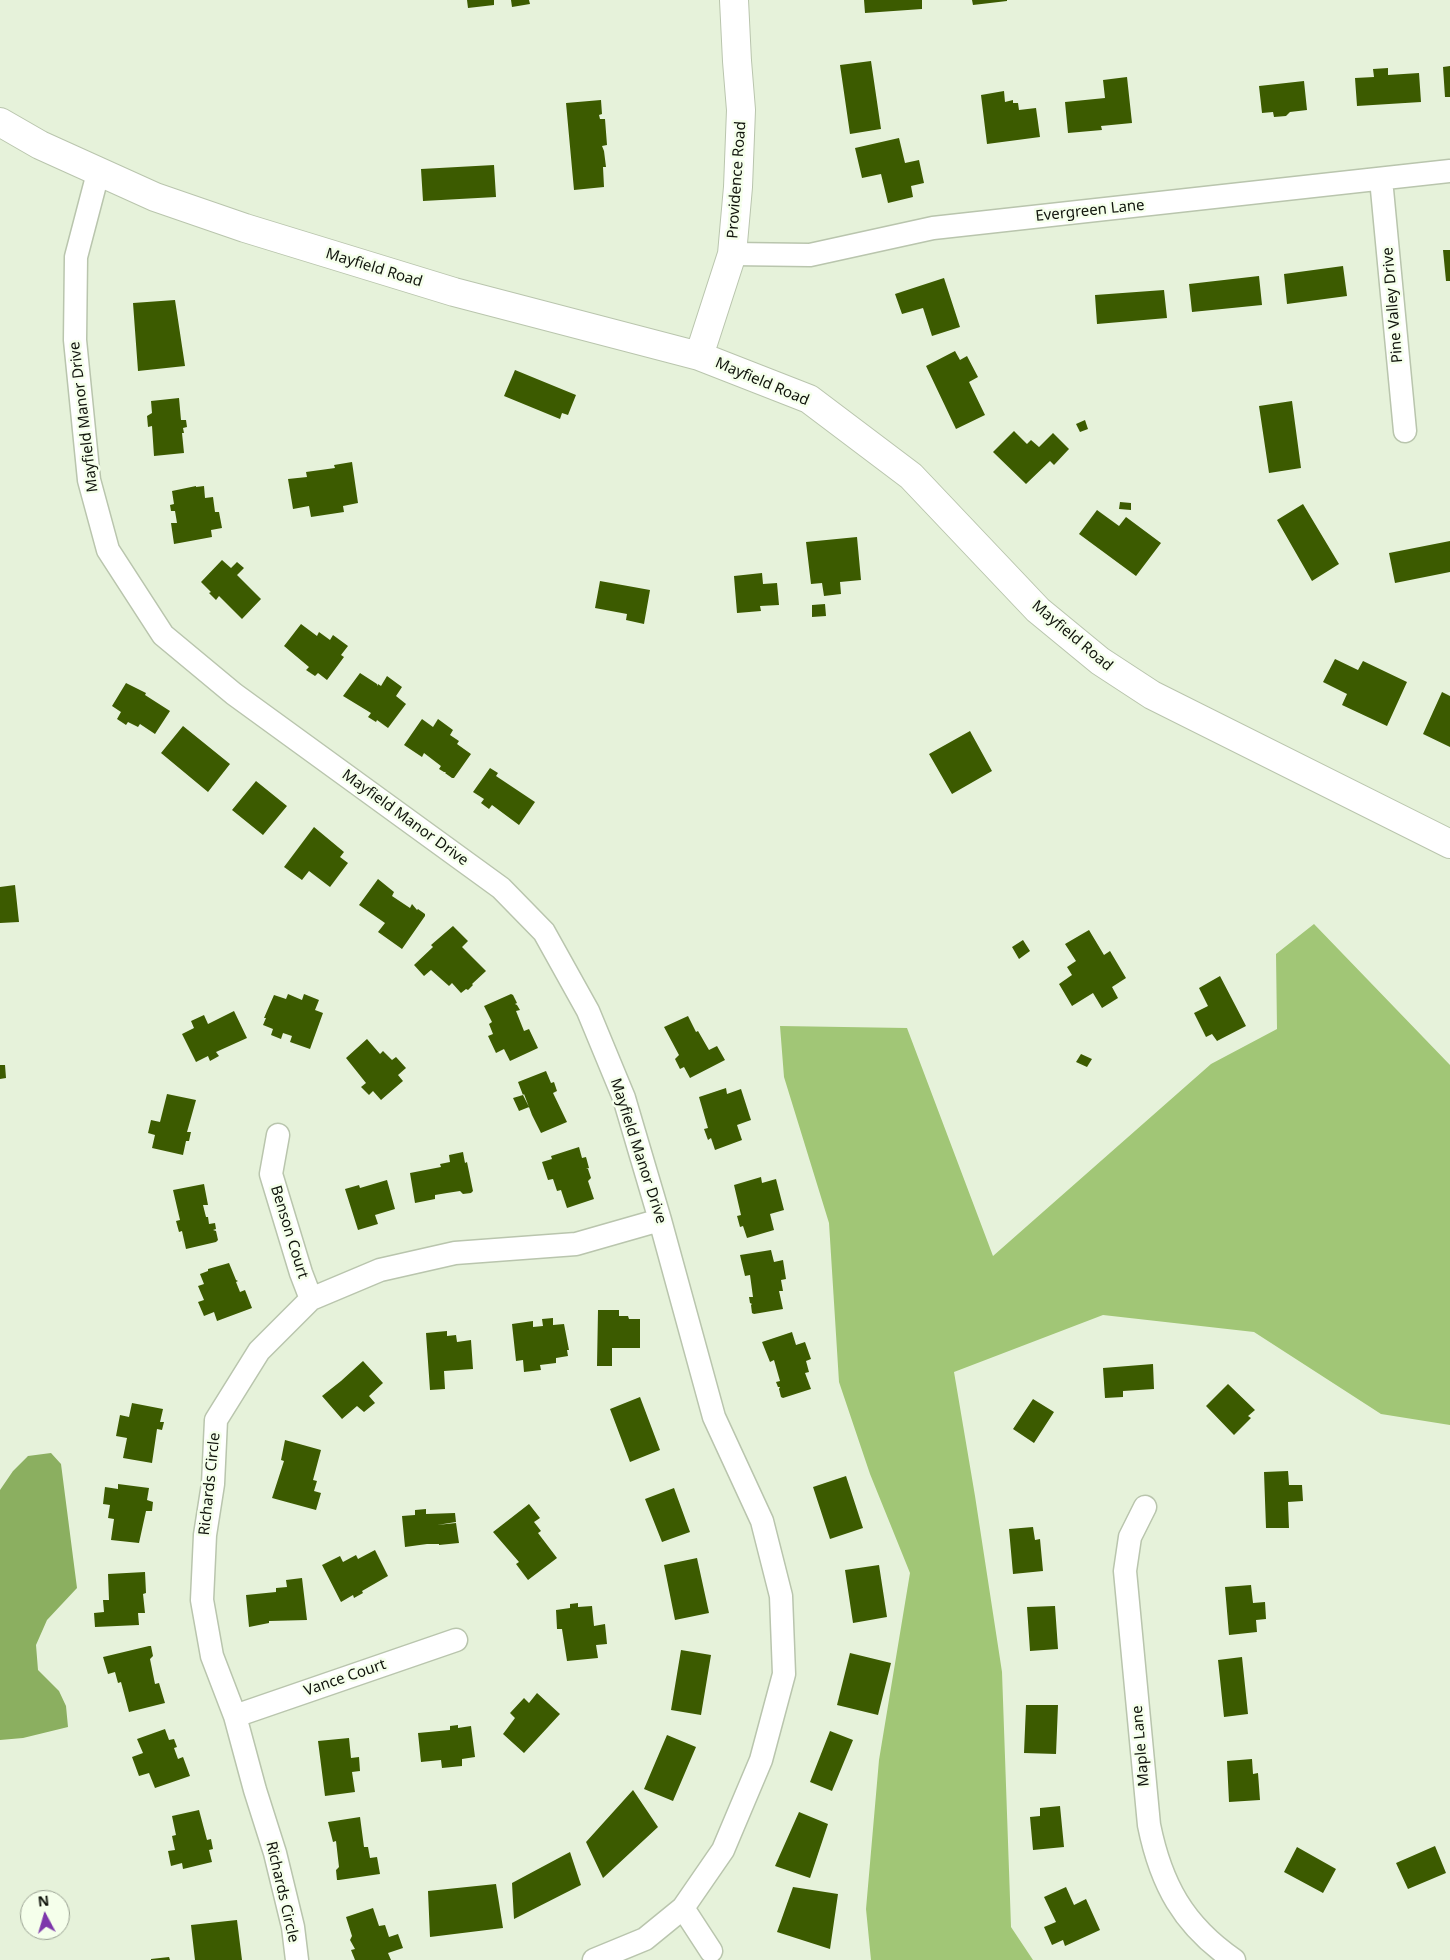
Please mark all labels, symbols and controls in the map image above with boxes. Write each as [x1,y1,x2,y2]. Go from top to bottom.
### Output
street label: Providence Road [724,121,750,239]
street label: Evergreen Lane [1035,196,1145,226]
street label: Mayfield Road [323,245,425,291]
street label: Pine Valley Drive [1379,246,1407,364]
street label: Mayfield Manor Drive [66,341,102,493]
street label: Mayfield Road [712,354,812,410]
street label: Mayfield Road [1028,597,1116,675]
street label: Mayfield Manor Drive [338,766,472,870]
street label: Mayfield Manor Drive [606,1076,670,1226]
street label: Benson Court [266,1183,312,1281]
street label: Richards Circle [196,1432,224,1536]
street label: Vance Court [302,1656,388,1700]
street label: Maple Lane [1128,1705,1154,1787]
street label: Richards Circle [262,1840,302,1944]
north arrow [20,1890,70,1940]
text: N [37,1891,50,1911]

